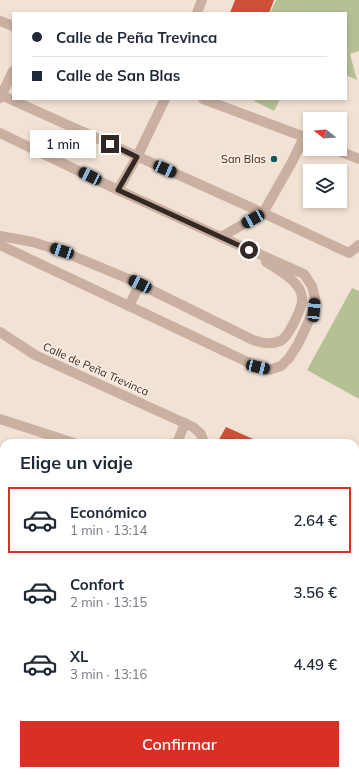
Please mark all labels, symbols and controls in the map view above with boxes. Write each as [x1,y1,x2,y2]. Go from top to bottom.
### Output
text: Calle de Peña Trevinca [56,28,217,47]
text: Calle de San Blas [56,66,180,85]
north arrow [303,112,347,156]
map controls [303,112,347,208]
callout: 1 min [30,130,96,158]
route end [101,135,119,153]
text: 1 min [46,136,80,152]
place label: San Blas [221,152,266,166]
marker: San Blas [269,154,279,164]
car [152,159,178,179]
button: layers [303,164,347,208]
car [77,165,103,187]
car [240,208,266,230]
route start [240,241,258,259]
car [49,242,75,260]
car [127,273,153,295]
car [307,298,321,322]
street label: Calle de Peña Trevinca [41,339,151,399]
car [245,358,271,376]
text: Elige un viaje [20,451,133,474]
icon: car [22,502,58,538]
text: Económico [70,503,147,522]
text: 2.64 € [293,511,337,530]
text: 1 min · 13:14 [70,522,147,538]
icon: car [22,574,58,610]
text: Confort [70,575,124,594]
text: 3.56 € [293,583,337,602]
text: 2 min · 13:15 [70,594,147,610]
icon: car [22,646,58,682]
text: XL [70,647,88,666]
text: 4.49 € [293,655,337,674]
text: 3 min · 13:16 [70,666,147,682]
button: Confirmar [20,721,339,767]

